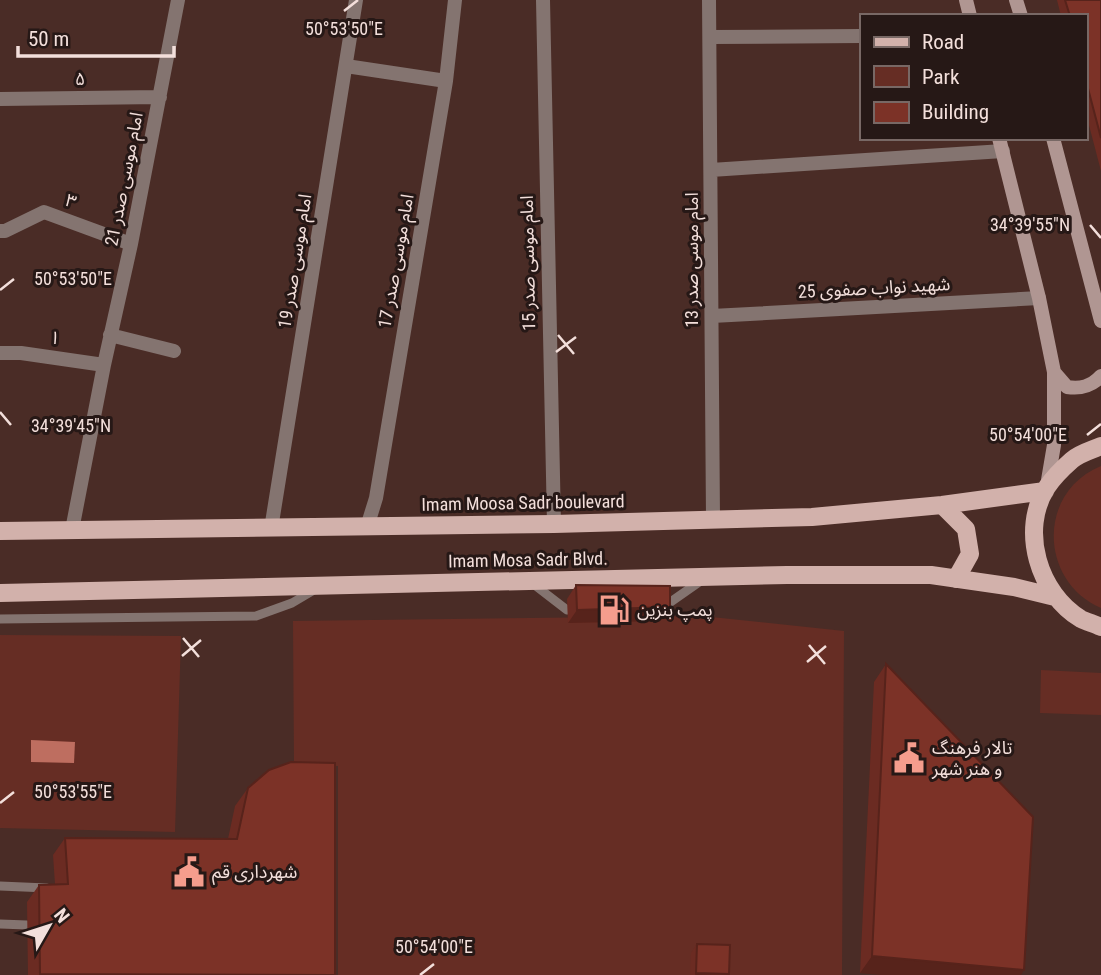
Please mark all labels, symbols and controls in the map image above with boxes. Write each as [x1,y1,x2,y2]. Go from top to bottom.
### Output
scale bar [18,14,173,58]
legend [860,14,1087,140]
text: 50°53'50"E [305,18,383,39]
text: 50 m [28,27,69,51]
text: Road [922,30,964,54]
text: Park [922,65,960,89]
street label: ۵ [75,68,85,89]
text: Building [922,100,989,124]
street label: امام موسی صدر 21 [100,110,151,248]
street label: ۳ [63,189,80,212]
street label: امام موسی صدر 19 [274,192,319,330]
street label: امام موسی صدر 17 [373,192,422,330]
street label: امام موسی صدر 13 [681,192,706,328]
street label: امام موسی صدر 15 [516,195,543,331]
text: 34°39'55"N [990,214,1070,235]
text: 50°53'50"E [34,268,112,289]
street label: شهید نواب صفوی 25 [797,273,951,303]
street label: ۱ [48,326,62,349]
text: 34°39'45"N [31,415,111,436]
text: 50°54'00"E [989,424,1067,445]
street label: Imam Moosa Sadr boulevard [421,490,625,515]
street label: Imam Mosa Sadr Blvd. [448,548,608,571]
fuel station icon: پمپ بنزین [597,593,631,627]
place label: پمپ بنزین [637,599,713,622]
place label: تالار فرهنگ و هنر شهر [931,737,1012,780]
public building icon: تالار فرهنگ و هنر شهر [892,741,926,775]
text: 50°53'55"E [34,781,112,802]
public building icon: شهرداری قم [172,855,206,889]
place label: شهرداری قم [212,861,297,885]
north arrow [14,891,84,961]
text: N [49,904,74,927]
text: 50°54'00"E [395,936,473,957]

